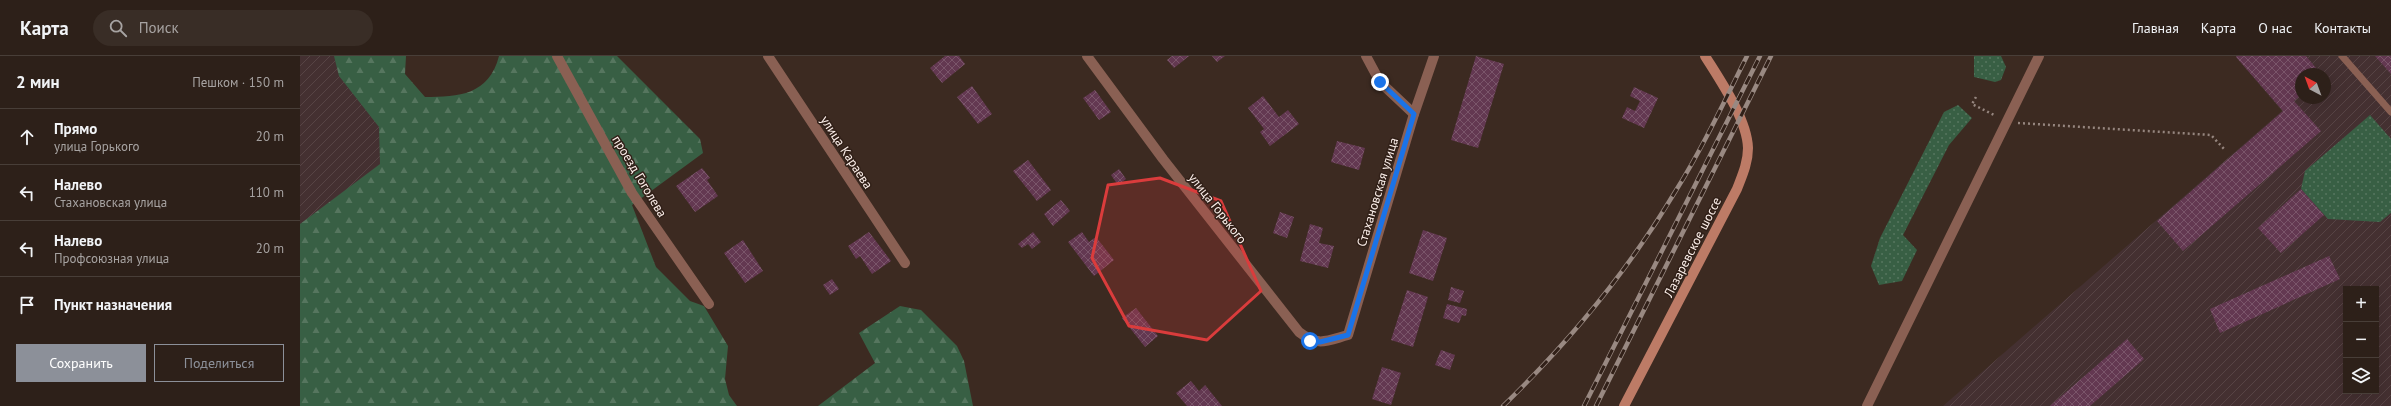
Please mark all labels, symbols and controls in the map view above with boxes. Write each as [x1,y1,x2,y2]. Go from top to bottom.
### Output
search box [93,10,373,46]
text: Карта [20,16,69,40]
icon: search [107,17,129,39]
text: Поиск [139,18,179,37]
text: Главная [2132,19,2179,37]
text: Карта [2201,19,2236,37]
text: О нас [2258,19,2292,37]
text: Контакты [2314,19,2371,37]
north arrow [2295,68,2331,104]
text: 2 мин [16,71,60,93]
route end [1371,73,1389,91]
text: Пешком · 150 m [192,74,284,91]
street label: улица Караева [817,112,877,192]
text: Прямо [54,119,97,138]
icon: ahead [16,126,38,148]
text: 20 m [256,128,284,145]
street label: проезд Гоголева [608,132,671,220]
street label: Стахановская улица [1353,136,1402,249]
text: улица Горького [54,138,140,155]
street label: улица Горького [1185,169,1251,247]
text: Налево [54,175,102,194]
icon: left [16,182,38,204]
text: 110 m [249,184,284,201]
text: Стахановская улица [54,194,167,211]
street label: Лазаревское шоссе [1659,194,1725,301]
text: Налево [54,231,102,250]
icon: left [16,238,38,260]
text: 20 m [256,240,284,257]
text: Профсоюзная улица [54,250,169,267]
map controls [2343,286,2379,394]
button: + [2343,286,2379,322]
icon: arrive [16,294,38,316]
text: Пункт назначения [54,295,172,314]
button: − [2343,322,2379,358]
route start [1301,332,1319,350]
button: Сохранить [16,344,146,382]
button: Поделиться [154,344,284,382]
button: layers [2343,358,2379,394]

